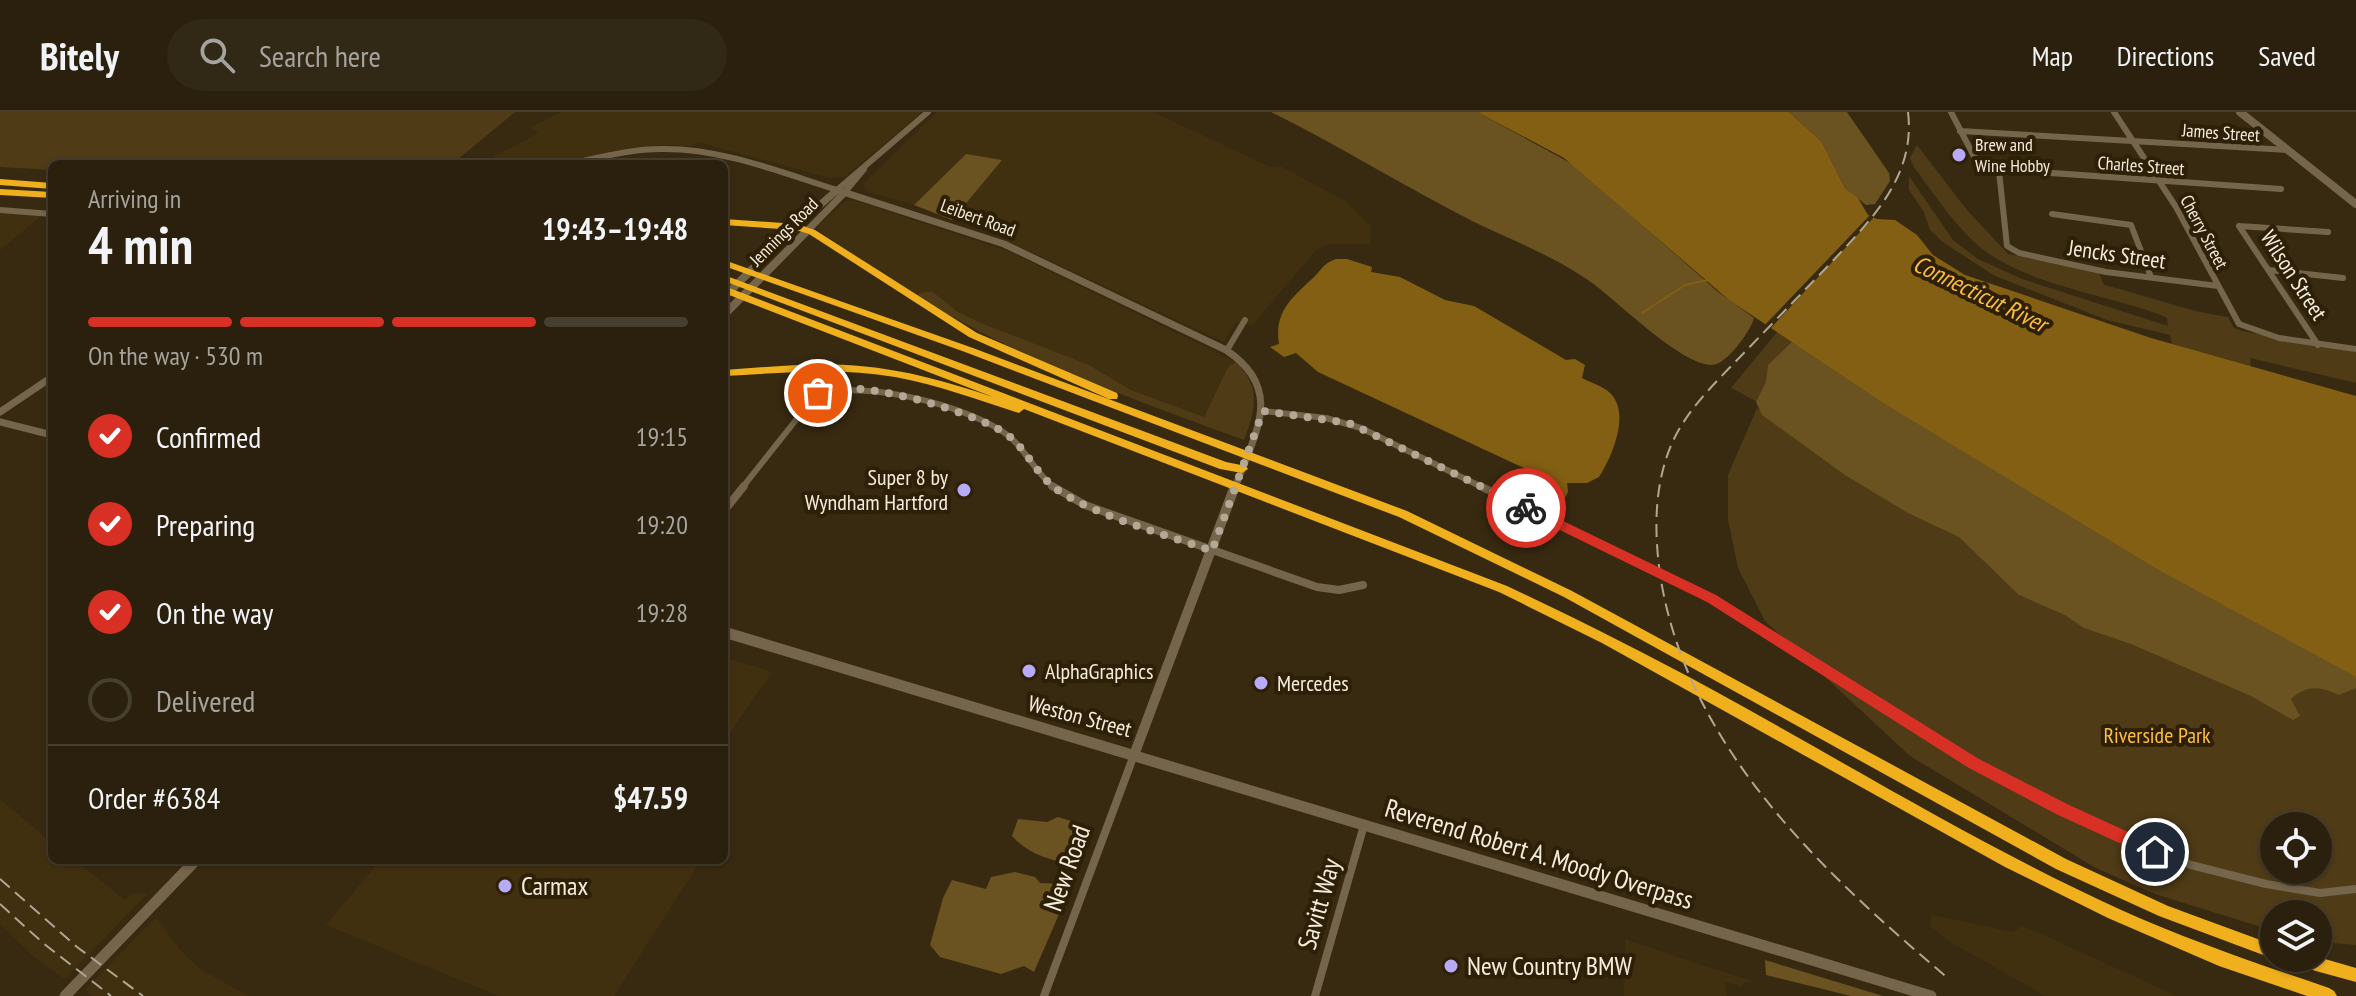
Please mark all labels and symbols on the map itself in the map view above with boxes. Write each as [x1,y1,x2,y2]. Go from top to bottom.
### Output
street label: James Street [2180,118,2261,147]
place label: Brew and Wine Hobby [1975,133,2050,177]
marker: Brew and Wine Hobby [1950,146,1968,164]
street label: Charles Street [2097,151,2185,180]
street label: Cherry Street [2175,191,2234,273]
street label: Jennings Road [744,192,823,272]
street label: Leibert Road [938,193,1019,242]
street label: Wilson Street [2255,225,2333,325]
street label: Jencks Street [2066,233,2168,275]
water label: Connecticut River [1908,248,2055,341]
pin [784,359,852,427]
place label: Super 8 by Wyndham Hartford [805,463,949,516]
courier [1486,468,1566,548]
marker: Super 8 by Wyndham Hartford [955,481,973,499]
place label: AlphaGraphics [1045,657,1154,685]
marker: AlphaGraphics [1020,662,1038,680]
place label: Mercedes [1277,669,1349,697]
marker: Mercedes [1252,674,1270,692]
street label: Weston Street [1025,689,1135,743]
park label: Riverside Park [2103,721,2211,749]
street label: Reverend Robert A. Moody Overpass [1381,791,1697,916]
pin [2121,818,2189,886]
street label: New Road [1036,820,1097,915]
street label: Savitt Way [1290,854,1347,953]
place label: Carmax [521,869,588,902]
marker: Carmax [496,877,514,895]
place label: New Country BMW [1467,949,1633,982]
marker: New Country BMW [1442,957,1460,975]

